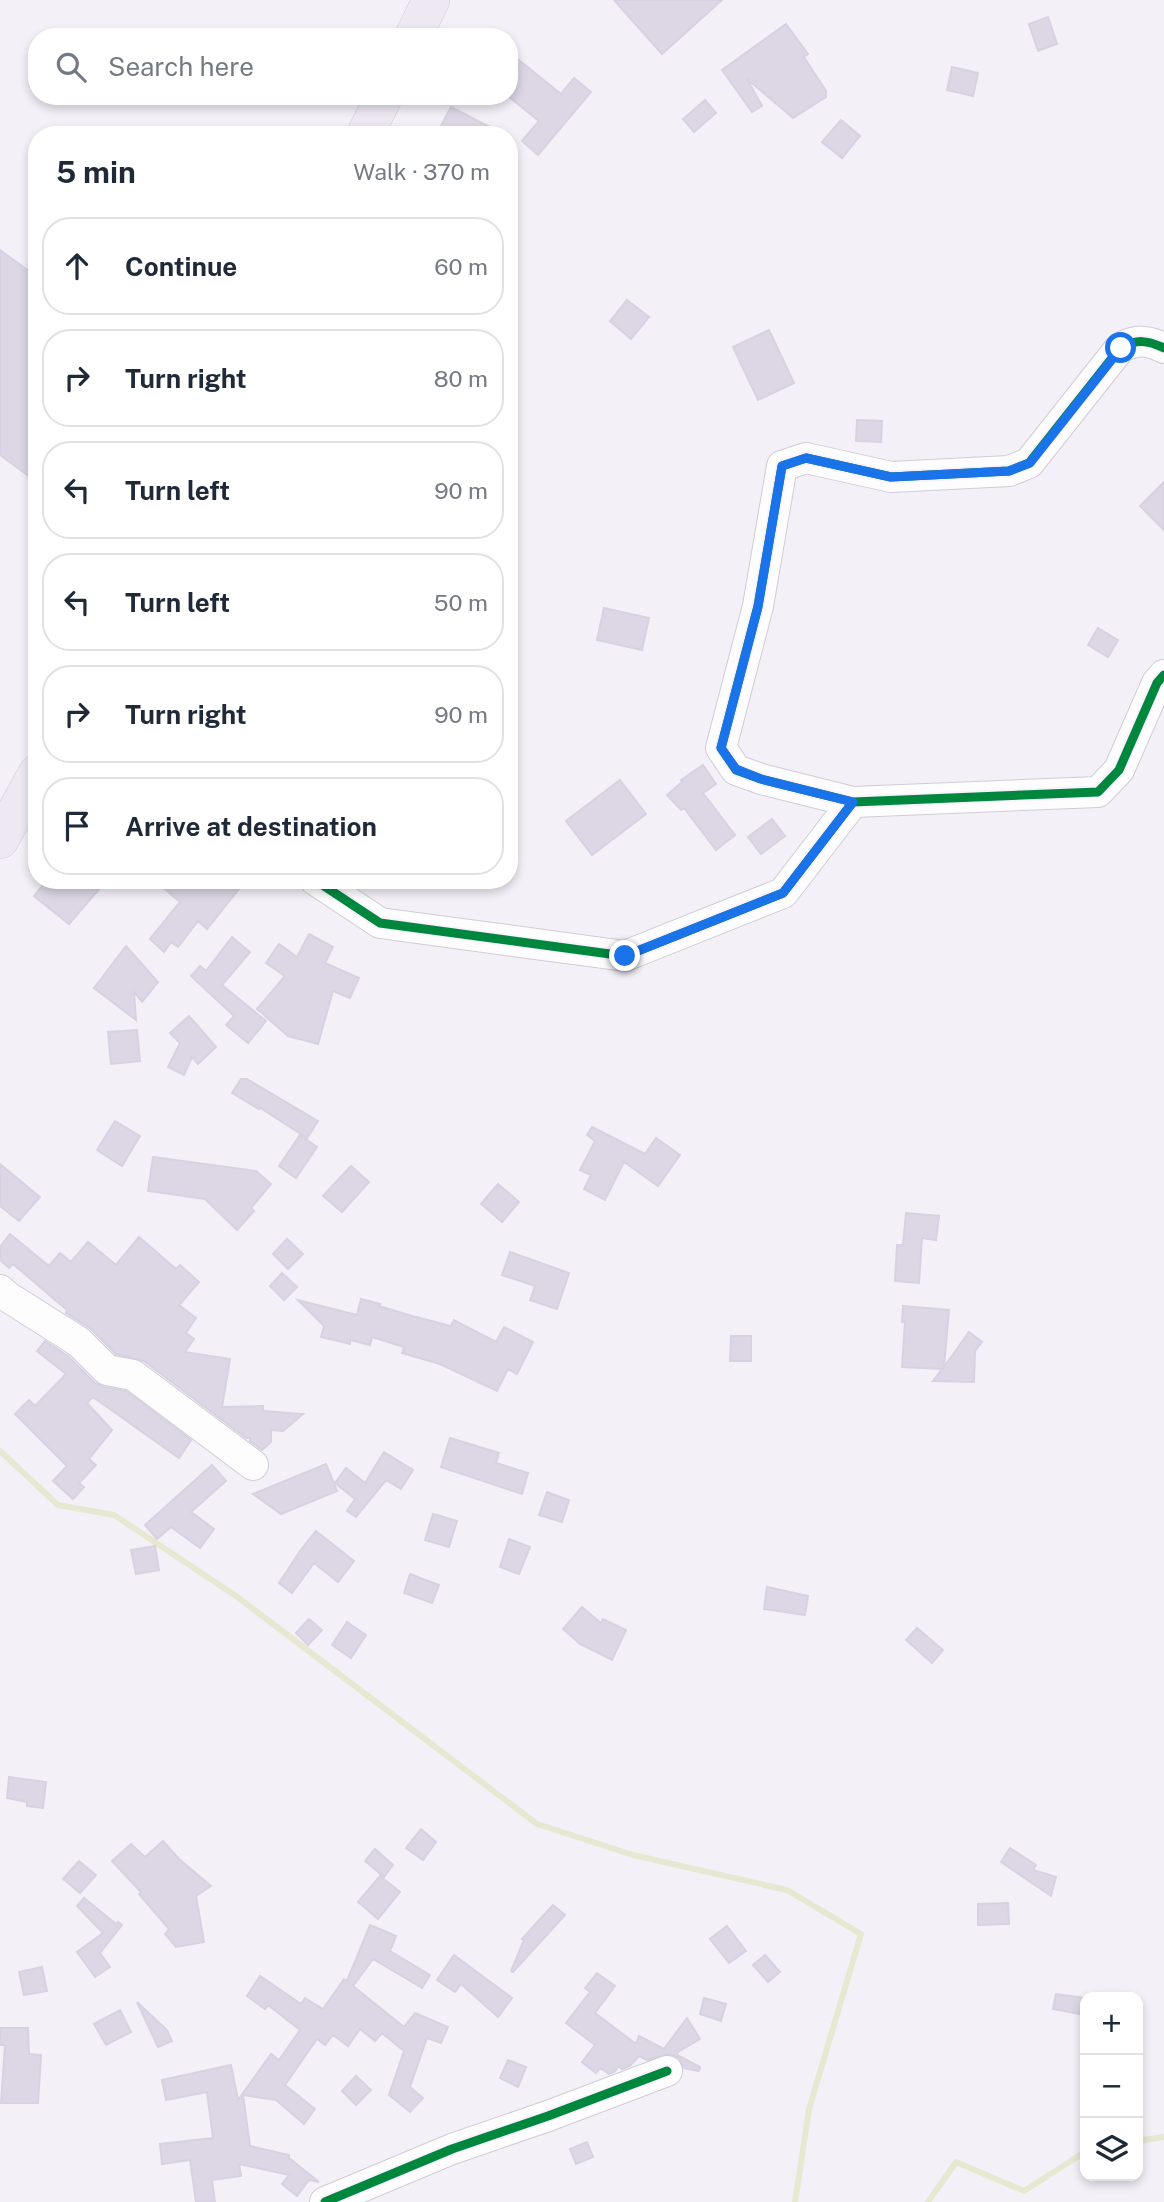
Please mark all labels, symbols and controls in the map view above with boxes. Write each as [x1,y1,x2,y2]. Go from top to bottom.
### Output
search box [28,28,518,105]
icon: search [52,48,90,86]
text: Search here [108,51,254,82]
text: 5 min [56,154,136,190]
text: Walk · 370 m [353,158,490,185]
icon: ahead [58,247,96,285]
text: Continue [125,251,237,282]
text: 60 m [434,253,488,280]
route start [1105,332,1136,363]
icon: right [58,359,96,397]
text: Turn right [125,363,247,394]
text: 80 m [434,365,488,392]
icon: left [58,471,96,509]
text: Turn left [125,475,230,506]
text: 90 m [434,477,488,504]
icon: left [58,583,96,621]
text: Turn left [125,587,230,618]
text: 50 m [434,589,488,616]
icon: right [58,695,96,733]
text: Turn right [125,699,247,730]
text: 90 m [434,701,488,728]
icon: arrive [58,807,96,845]
text: Arrive at destination [125,811,377,842]
route end [609,940,640,971]
map controls [1080,1992,1143,2181]
button: + [1080,1992,1143,2055]
button: − [1080,2055,1143,2118]
button: layers [1080,2118,1143,2181]

